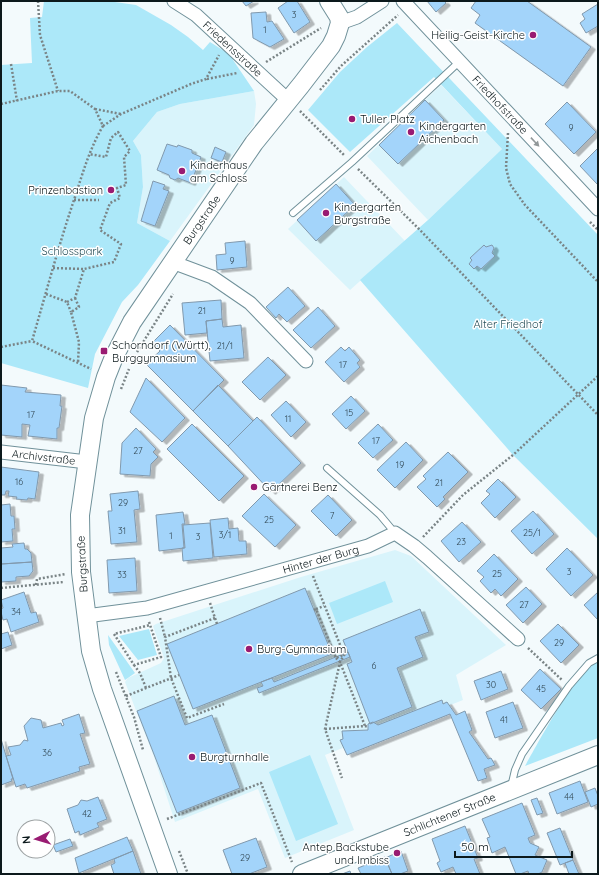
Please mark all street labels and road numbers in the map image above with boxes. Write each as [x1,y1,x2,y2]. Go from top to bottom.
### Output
street label: Friedensstraße [200,18,265,80]
street label: Friedhofstraße [469,72,531,137]
street label: Burgstraße [180,192,223,247]
street label: Archivstraße [11,446,76,468]
street label: Burgstraße [74,535,90,593]
street label: Hinter der Burg [281,542,360,577]
street label: Schlichtener Straße [401,790,498,840]

